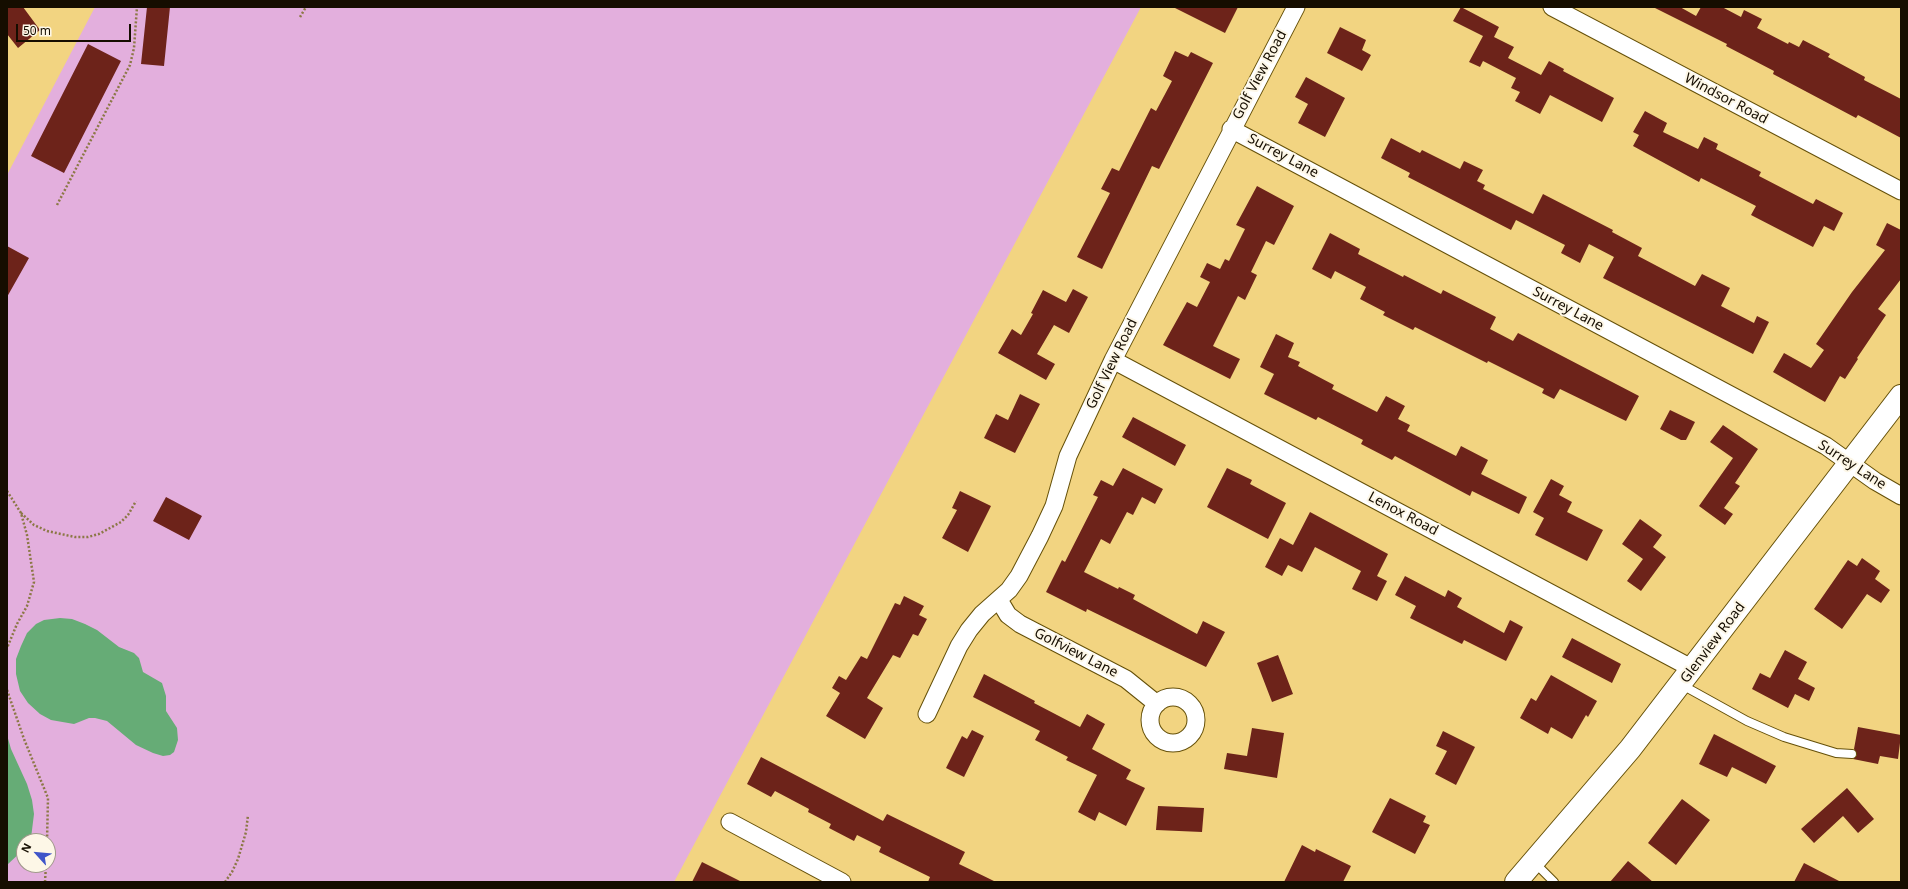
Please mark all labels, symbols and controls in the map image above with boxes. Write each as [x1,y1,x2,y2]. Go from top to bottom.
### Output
scale bar [18,16,133,42]
text: 50 m [23,22,51,39]
street label: Golf View Road [1229,28,1291,122]
street label: Windsor Road [1681,70,1771,128]
street label: Surrey Lane [1245,130,1321,182]
street label: Surrey Lane [1530,283,1606,335]
street label: Golf View Road [1083,316,1141,412]
street label: Surrey Lane [1815,437,1889,493]
street label: Lenox Road [1365,489,1441,539]
street label: Glenview Road [1677,599,1749,687]
street label: Golfview Lane [1031,625,1121,681]
north arrow [16,833,56,873]
text: N [17,840,34,855]

